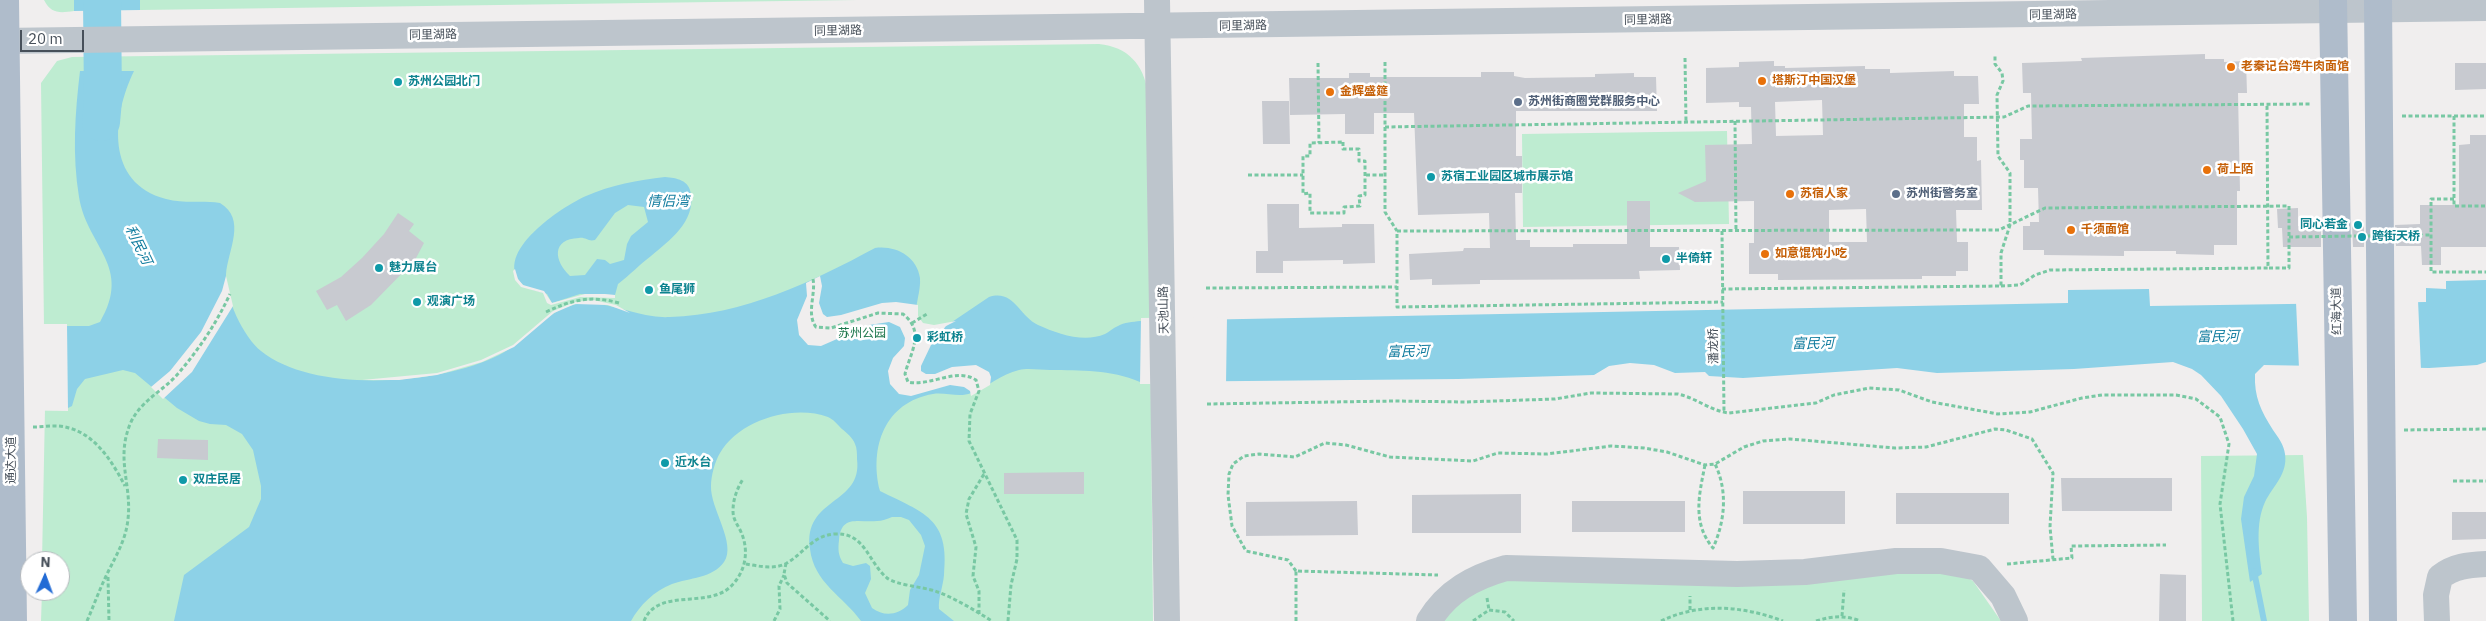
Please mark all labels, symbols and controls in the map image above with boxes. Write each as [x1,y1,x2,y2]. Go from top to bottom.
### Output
street label: 同里湖路 [2029,7,2077,23]
street label: 同里湖路 [1624,12,1672,28]
street label: 同里湖路 [1219,18,1267,34]
scale bar [22,20,86,52]
street label: 同里湖路 [814,23,862,39]
street label: 同里湖路 [409,27,457,43]
text: 20 m [28,29,63,48]
place label: 老秦记台湾牛肉面馆 [2241,60,2349,74]
marker: 老秦记台湾牛肉面馆 [2225,61,2237,73]
place label: 塔斯汀中国汉堡 [1772,74,1856,88]
place label: 苏州公园北门 [408,75,480,89]
marker: 塔斯汀中国汉堡 [1756,75,1768,87]
marker: 苏州公园北门 [392,76,404,88]
place label: 金辉盛筵 [1340,85,1388,99]
marker: 金辉盛筵 [1324,86,1336,98]
place label: 苏州街商圈党群服务中心 [1528,95,1660,109]
marker: 苏州街商圈党群服务中心 [1512,96,1524,108]
place label: 荷上陌 [2217,163,2253,177]
marker: 荷上陌 [2201,164,2213,176]
place label: 苏宿工业园区城市展示馆 [1441,170,1573,184]
marker: 苏宿工业园区城市展示馆 [1425,171,1437,183]
place label: 苏宿人家 [1800,187,1848,201]
place label: 苏州街警务室 [1906,187,1978,201]
marker: 苏宿人家 [1784,188,1796,200]
marker: 苏州街警务室 [1890,188,1902,200]
water label: 情侣湾 [647,194,689,210]
place label: 同心若金 [2300,218,2348,232]
marker: 同心若金 [2352,219,2364,231]
water label: 利民河 [121,222,155,268]
place label: 千须面馆 [2081,223,2129,237]
marker: 千须面馆 [2065,224,2077,236]
place label: 跨街天桥 [2372,230,2420,244]
marker: 跨街天桥 [2356,231,2368,243]
place label: 如意馄饨小吃 [1775,247,1847,261]
marker: 如意馄饨小吃 [1759,248,1771,260]
place label: 半倚轩 [1676,252,1712,266]
marker: 半倚轩 [1660,253,1672,265]
place label: 魅力展台 [389,261,437,275]
marker: 魅力展台 [373,262,385,274]
place label: 鱼尾狮 [659,283,695,297]
marker: 鱼尾狮 [643,284,655,296]
street label: 天池山路 [1156,286,1172,334]
street label: 红海大道 [2329,287,2345,335]
place label: 观演广场 [427,295,475,309]
marker: 观演广场 [411,296,423,308]
park label: 苏州公园 [838,327,886,341]
street label: 潘龙桥 [1706,328,1722,364]
water label: 富民河 [2197,328,2239,346]
place label: 彩虹桥 [927,331,963,345]
marker: 彩虹桥 [911,332,923,344]
water label: 富民河 [1792,335,1834,353]
water label: 富民河 [1387,343,1429,361]
street label: 通达大道 [5,436,19,484]
place label: 近水台 [675,456,711,470]
marker: 近水台 [659,457,671,469]
place label: 双庄民居 [193,473,241,487]
marker: 双庄民居 [177,474,189,486]
north arrow [20,551,70,601]
text: N [40,553,51,571]

